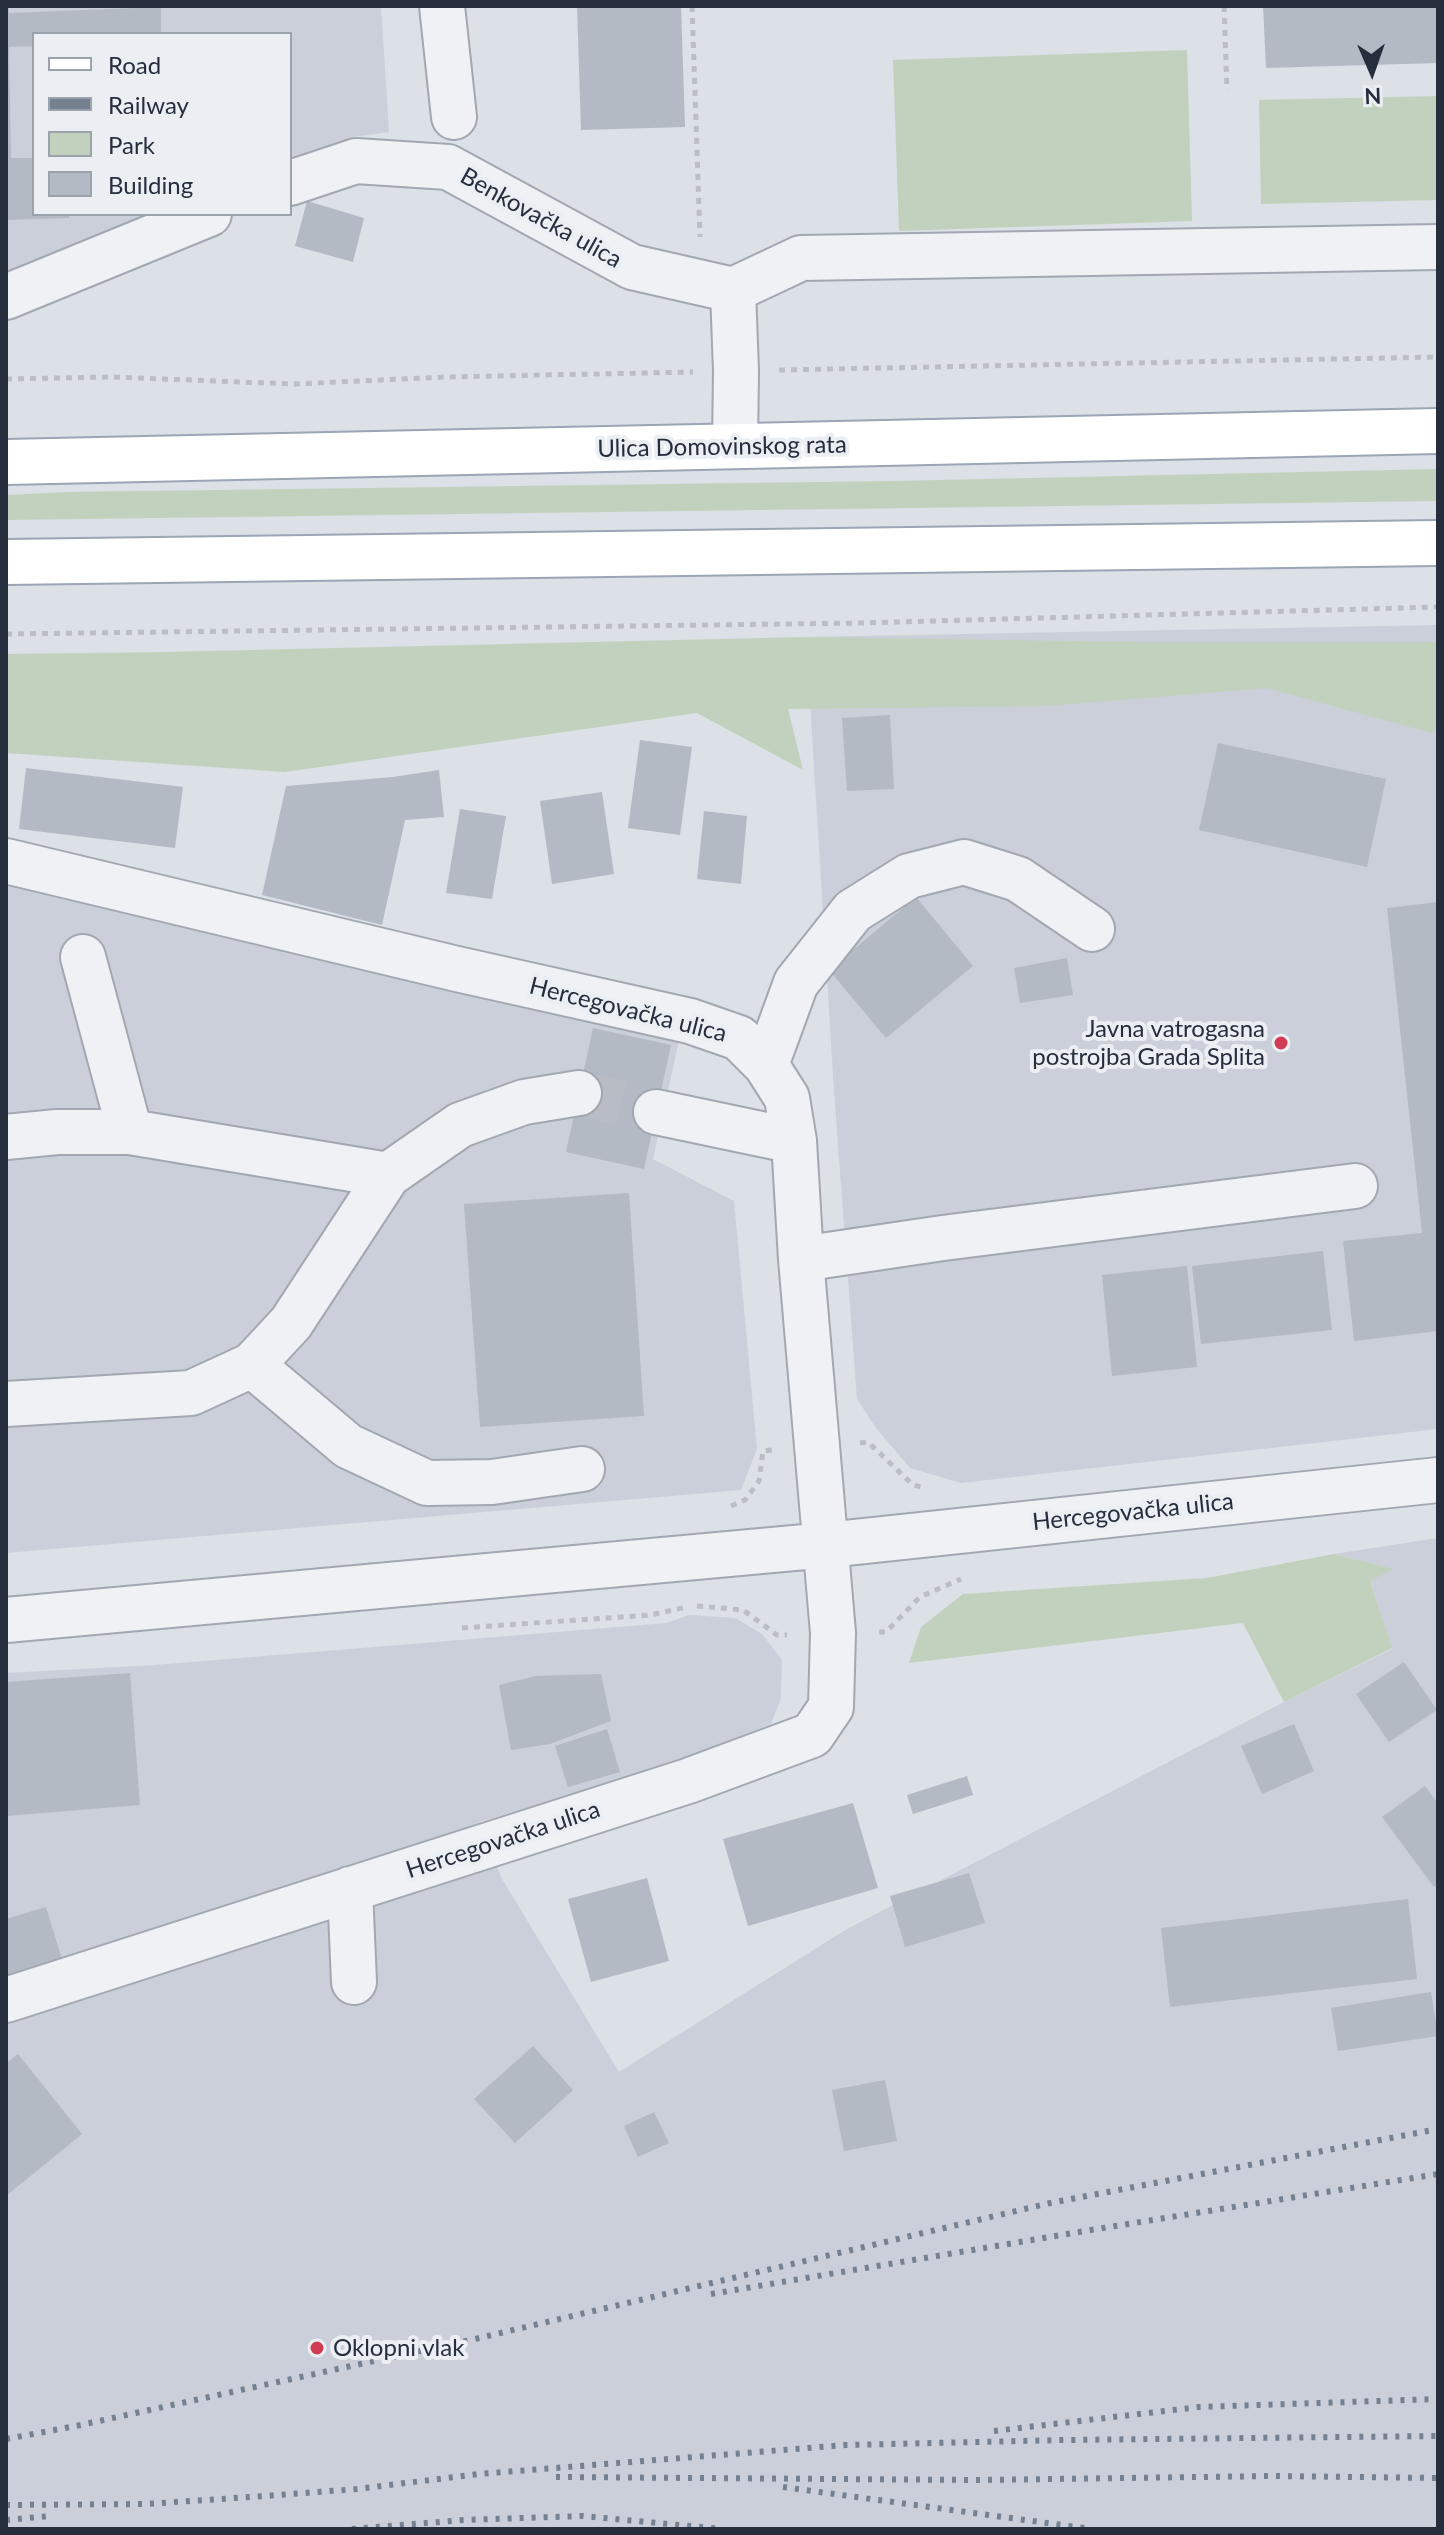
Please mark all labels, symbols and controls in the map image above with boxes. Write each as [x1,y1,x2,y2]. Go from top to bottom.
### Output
legend [32,32,292,216]
north arrow [1332,32,1412,112]
text: Road [108,50,161,79]
text: N [1364,83,1382,110]
text: Railway [108,90,189,119]
text: Park [108,130,155,159]
street label: Benkovačka ulica [455,162,627,274]
text: Building [108,170,193,199]
street label: Ulica Domovinskog rata [597,430,847,464]
street label: Hercegovačka ulica [526,972,730,1048]
place label: Javna vatrogasna postrojba Grada Splita [1032,1015,1265,1071]
marker: Javna vatrogasna postrojba Grada Splita [1272,1034,1290,1052]
street label: Hercegovačka ulica [1031,1487,1235,1537]
street label: Hercegovačka ulica [402,1795,604,1885]
place label: Oklopni vlak [333,2334,464,2362]
marker: Oklopni vlak [308,2339,326,2357]

